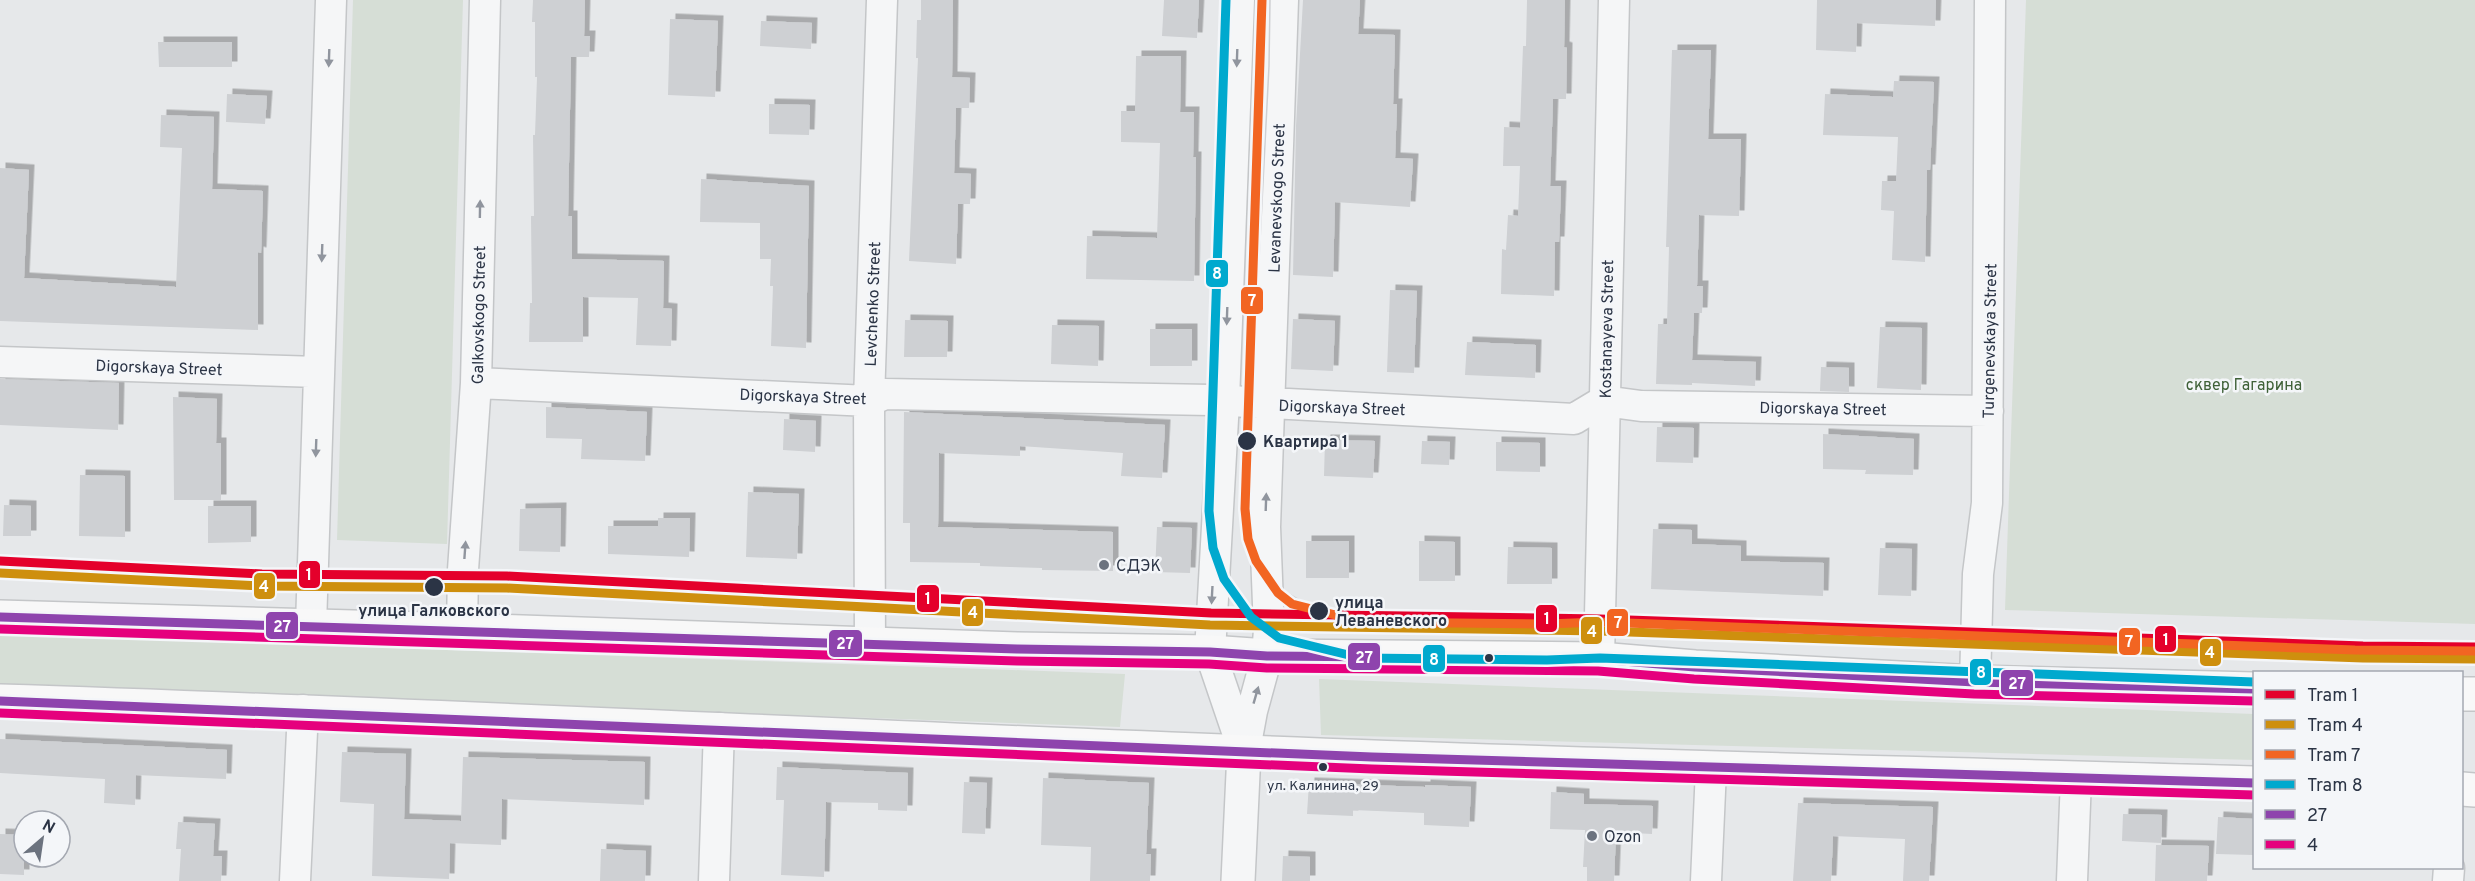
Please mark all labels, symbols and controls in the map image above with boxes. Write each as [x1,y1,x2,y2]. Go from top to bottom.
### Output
one-way arrow [324,49,333,68]
one-way arrow [1232,49,1241,68]
street label: Levanevskogo Street [1265,123,1291,273]
one-way arrow [476,199,485,218]
street label: Levchenko Street [862,241,886,367]
one-way arrow [318,244,327,263]
street label: Galkovskogo Street [469,246,491,385]
line badge: 8 [1205,259,1229,288]
street label: Kostanayeva Street [1597,259,1619,399]
street label: Turgenevskaya Street [1980,263,2002,419]
text: 8 [1212,265,1222,285]
line badge: 7 [1240,286,1264,315]
text: 7 [1248,292,1256,312]
one-way arrow [1223,307,1232,326]
street label: Digorskaya Street [95,357,223,381]
park label: сквер Гагарина [2186,376,2302,396]
street label: Digorskaya Street [739,386,867,410]
street label: Digorskaya Street [1278,397,1406,421]
street label: Digorskaya Street [1759,399,1887,421]
marker: Квартира 1 [1236,430,1258,452]
place label: Квартира 1 [1263,433,1348,453]
one-way arrow [311,439,321,458]
one-way arrow [1261,492,1270,511]
one-way arrow [460,541,470,560]
place label: СДЭК [1116,557,1161,577]
marker: СДЭК [1097,558,1111,572]
line badge: 1 [298,560,321,589]
text: 1 [306,566,312,586]
line badge: 4 [253,572,276,600]
marker: улица Галковского [423,576,445,598]
text: 4 [259,578,269,598]
line badge: 1 [916,584,940,613]
one-way arrow [1208,585,1217,604]
text: 1 [925,590,931,610]
place label: улица Леваневского [1335,594,1447,632]
line badge: 4 [961,598,984,627]
marker: улица Леваневского [1308,600,1330,622]
place label: улица Галковского [358,602,510,622]
text: 4 [968,604,978,624]
line badge: 1 [1535,604,1558,633]
line badge: 7 [1606,608,1629,637]
text: 1 [1544,610,1550,630]
line badge: 27 [265,611,299,640]
text: 7 [1614,614,1622,634]
line badge: 4 [1580,616,1603,645]
text: 27 [273,618,291,638]
text: 4 [1587,623,1597,643]
line badge: 1 [2154,625,2177,653]
line badge: 7 [2118,627,2141,656]
line badge: 27 [828,629,863,658]
text: 1 [2163,631,2169,651]
text: 7 [2125,633,2133,653]
text: 27 [836,635,854,655]
line badge: 4 [2199,638,2222,667]
line badge: 27 [1347,642,1381,671]
line badge: 8 [1422,644,1446,673]
text: 4 [2205,644,2215,664]
text: 27 [1355,649,1373,669]
text: 8 [1429,651,1439,671]
unlabelled marker [1483,652,1495,664]
line badge: 8 [1969,658,1992,686]
text: 8 [1976,664,1986,684]
line badge: 27 [2000,669,2034,697]
legend [2253,671,2463,869]
text: 27 [2008,675,2026,695]
text: Tram 1 [2307,685,2358,708]
one-way arrow [1252,686,1262,704]
text: Tram 4 [2307,715,2363,738]
text: Tram 7 [2307,745,2360,768]
marker: ул. Калинина, 29 [1317,761,1329,773]
text: Tram 8 [2307,775,2363,798]
place label: ул. Калинина, 29 [1267,778,1379,795]
text: 27 [2307,805,2327,828]
north arrow [12,809,72,869]
text: N [38,816,58,839]
place label: Ozon [1604,828,1641,848]
marker: Ozon [1585,829,1599,843]
text: 4 [2307,835,2318,858]

